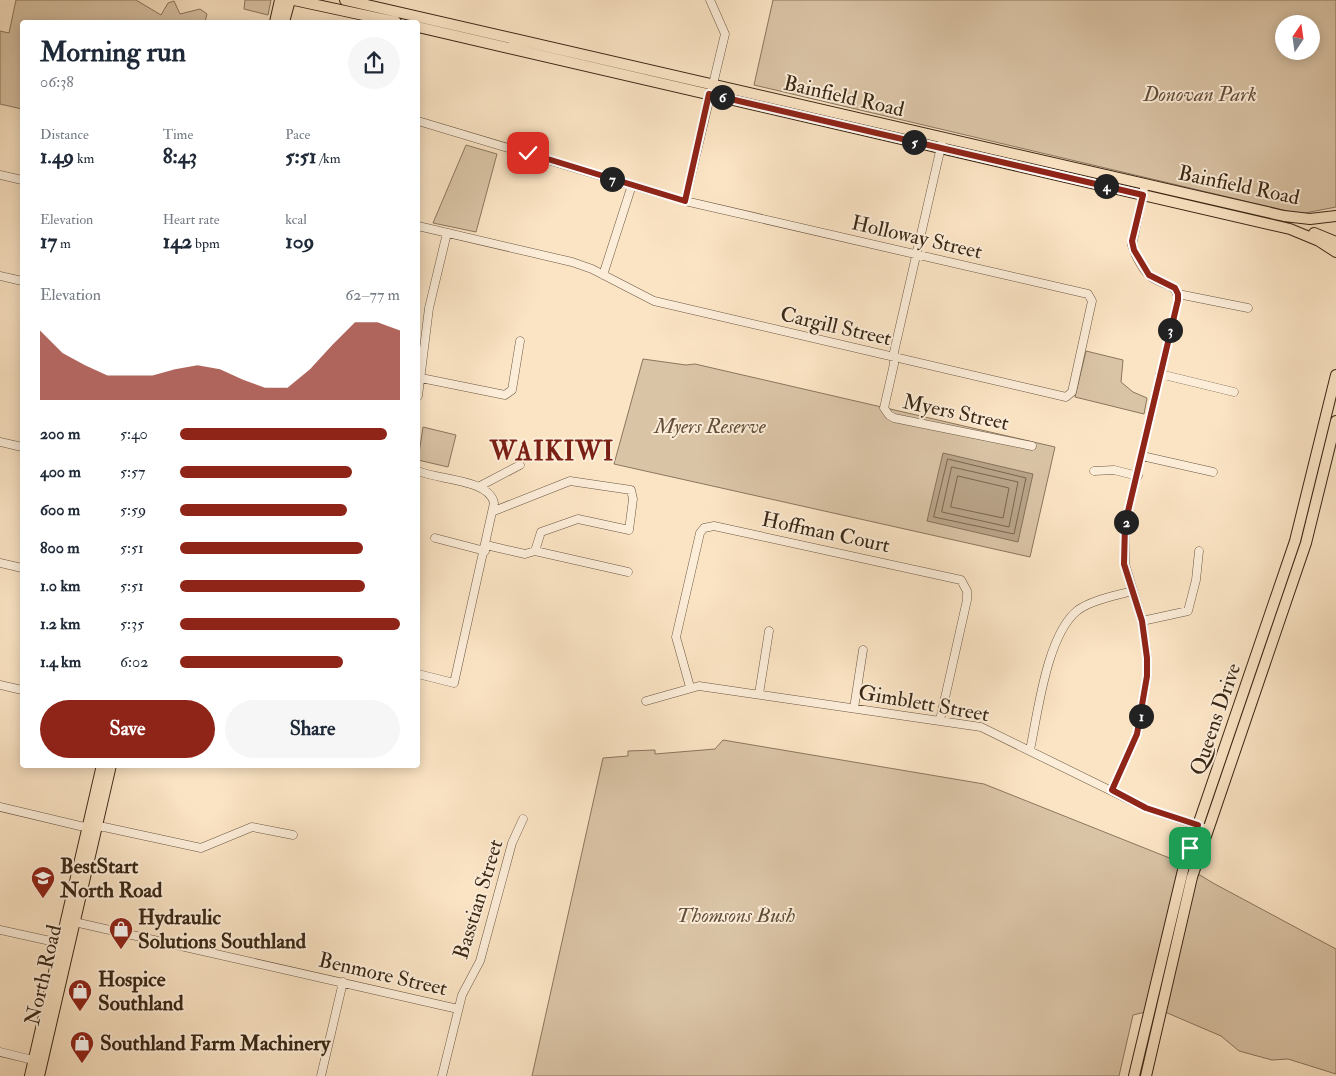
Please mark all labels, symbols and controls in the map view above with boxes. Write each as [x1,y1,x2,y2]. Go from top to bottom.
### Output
north arrow [1275,15,1320,60]
map controls [1275,15,1320,60]
text: Morning run [40,35,186,70]
button: share [348,37,400,89]
street label: Bainfield Road [781,69,908,124]
text: 06:38 [40,72,74,92]
park label: Donovan Park [1142,81,1257,108]
pin: 6 [710,84,734,110]
text: 6 [719,89,726,106]
text: Distance [40,126,89,143]
text: Time [163,126,193,143]
text: Pace [285,126,310,143]
pin: 5 [902,130,926,154]
pin [507,132,549,174]
text: 5 [911,134,918,151]
icon: check [514,139,542,167]
text: 1.49 [40,143,74,170]
text: 8:43 [163,143,197,170]
text: 5:51 [285,143,316,170]
text: km [74,150,94,167]
text: /km [316,150,341,167]
street label: Bainfield Road [1176,159,1303,212]
pin: 7 [600,166,624,192]
text: 7 [609,171,616,188]
pin: 4 [1094,174,1118,198]
text: 4 [1103,178,1110,195]
street label: Holloway Street [849,209,985,266]
text: Elevation [40,211,93,228]
text: Heart rate [163,211,220,228]
text: kcal [285,211,307,228]
text: 17 [40,228,57,255]
text: 142 [163,228,192,255]
text: 109 [285,228,314,255]
text: m [57,235,71,252]
text: bpm [192,235,220,252]
text: Elevation [40,285,101,305]
text: 62–77 m [345,285,400,305]
street label: Cargill Street [778,301,894,352]
pin: 3 [1158,318,1182,342]
text: 3 [1168,322,1173,339]
street label: Myers Street [900,388,1012,437]
park label: Myers Reserve [652,413,767,440]
text: 200 m [40,424,80,444]
text: 5:40 [120,424,148,444]
district label: WAIKIWI [489,436,614,468]
text: 400 m [40,462,81,482]
text: 5:57 [120,462,145,482]
text: 600 m [40,500,80,520]
text: 5:59 [120,500,146,520]
street label: Hoffman Court [759,506,893,559]
pin: 2 [1114,510,1138,534]
text: 2 [1123,514,1130,531]
text: 800 m [40,538,80,558]
text: 5:51 [120,538,144,558]
text: 1.0 km [40,576,80,596]
text: 5:51 [120,576,144,596]
text: 1.2 km [40,614,80,634]
text: 5:35 [120,614,144,634]
text: 1.4 km [40,652,81,672]
text: 6:02 [120,652,148,672]
street label: Queens Drive [1184,659,1247,779]
street label: Gimblett Street [856,679,992,728]
button: Save [40,700,215,758]
button: Share [225,700,400,758]
pin: 1 [1128,704,1154,728]
text: 1 [1139,708,1144,725]
pin [1169,827,1211,869]
icon: arrive [1176,834,1204,862]
street label: Basstian Street [447,836,510,962]
place label: BestStart North Road [59,853,163,904]
school or university icon: BestStart North Road [30,865,56,899]
park label: Thomsons Bush [677,902,795,929]
place label: Hydraulic Solutions Southland [138,904,307,955]
shop icon: Hydraulic Solutions Southland [108,916,134,950]
street label: North Road [19,922,68,1028]
street label: Benmore Street [316,947,450,1002]
place label: Hospice Southland [98,966,184,1017]
shop icon: Hospice Southland [67,978,93,1012]
shop icon: Southland Farm Machinery [69,1030,95,1064]
place label: Southland Farm Machinery [100,1030,331,1057]

